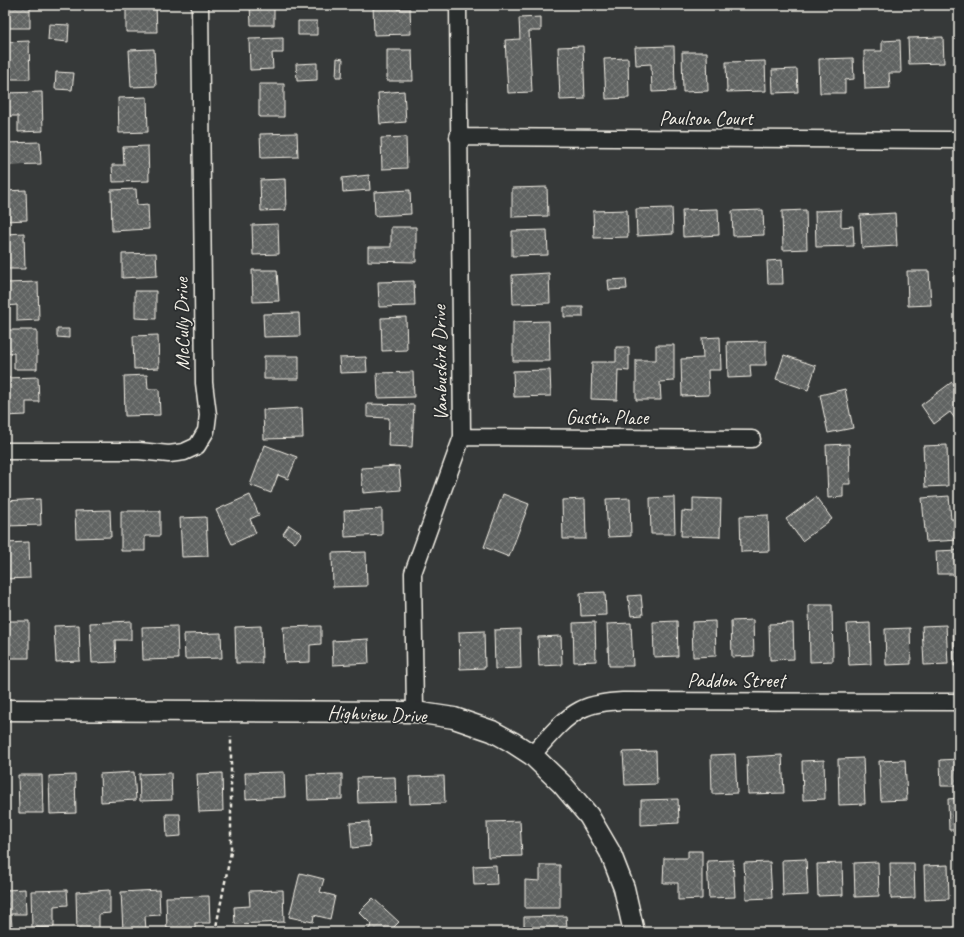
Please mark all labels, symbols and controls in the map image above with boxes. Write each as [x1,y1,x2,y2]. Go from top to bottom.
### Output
street label: Paulson Court [659,106,755,131]
street label: McCully Drive [169,276,195,371]
street label: Vanbuskirk Drive [426,303,454,421]
street label: Gustin Place [566,405,650,430]
street label: Paddon Street [687,668,788,693]
street label: Highview Drive [327,700,428,728]

